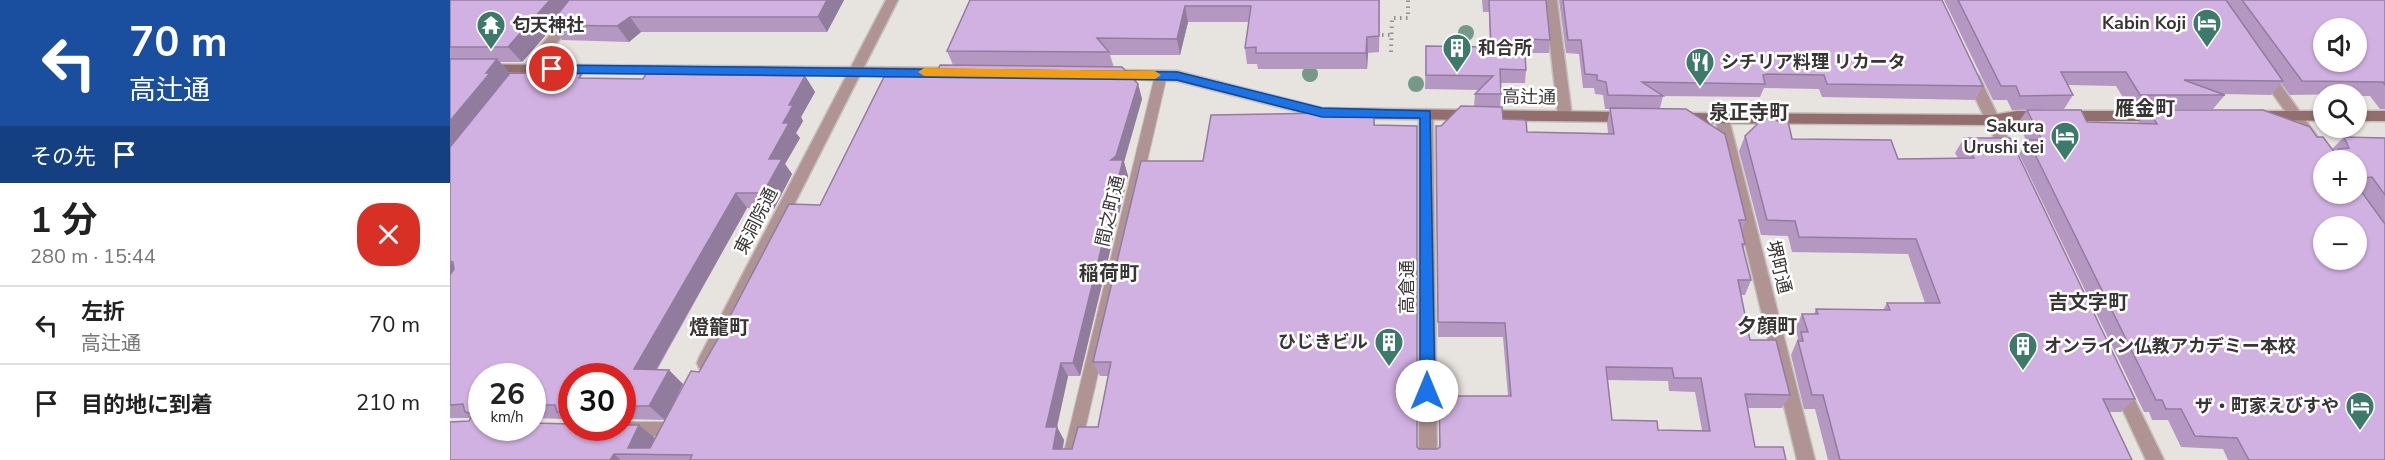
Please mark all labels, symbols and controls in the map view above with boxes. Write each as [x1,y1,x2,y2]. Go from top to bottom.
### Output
hotel icon: Kabin Koji [2191,7,2223,49]
temple icon: 匂天神社 [475,9,507,51]
place label: Kabin Koji [2102,11,2186,35]
place label: 匂天神社 [512,13,584,37]
text: 70 m [129,14,228,71]
map controls [2313,18,2367,270]
button: sound [2313,18,2367,72]
icon: left [30,24,108,102]
building icon: 和合所 [1441,32,1473,74]
place label: 和合所 [1478,36,1532,60]
pin [526,43,577,94]
restaurant icon: シチリア料理 リカータ [1684,46,1716,88]
place label: シチリア料理 リカータ [1721,50,1906,74]
icon: arrive [535,52,568,85]
text: 高辻通 [129,72,210,109]
button: search [2313,84,2367,138]
street label: 高辻通 [1502,85,1556,109]
district label: 雁金町 [2115,95,2175,122]
district label: 泉正寺町 [1709,99,1789,126]
place label: Sakura Urushi tei [1963,114,2044,159]
hotel icon: Sakura Urushi tei [2049,120,2081,162]
icon: arrive [108,138,141,171]
text: その先 [30,142,96,172]
button: + [2313,150,2367,204]
street label: 間之町通 [1090,173,1130,249]
street label: 東洞院通 [729,183,783,259]
text: 1 分 [30,196,97,245]
button: close [357,203,420,266]
button: − [2313,216,2367,270]
street label: 堺町通 [1761,238,1797,296]
text: 280 m · 15:44 [30,243,156,270]
district label: 稲荷町 [1079,260,1139,287]
street label: 高倉通 [1395,260,1419,314]
district label: 吉文字町 [2048,289,2128,316]
text: 左折 [81,297,125,327]
icon: left [30,309,63,342]
text: 70 m [369,310,420,340]
district label: 夕顔町 [1737,313,1797,340]
district label: 燈籠町 [689,314,749,341]
building icon: ひじきビル [1373,326,1405,368]
text: 高辻通 [81,330,141,357]
place label: ひじきビル [1278,330,1368,354]
building icon: オンライン仏教アカデミー本校 [2007,330,2039,372]
place label: オンライン仏教アカデミー本校 [2044,334,2296,358]
position arrow [1395,359,1459,423]
speed limit sign: 30 [558,363,636,441]
text: 26 [489,374,525,415]
icon: arrive [30,387,63,420]
text: 210 m [356,388,420,418]
text: 目的地に到着 [81,390,213,420]
hotel icon: ザ・町家えびすや [2344,390,2376,432]
place label: ザ・町家えびすや [2195,394,2339,418]
text: km/h [490,407,524,427]

